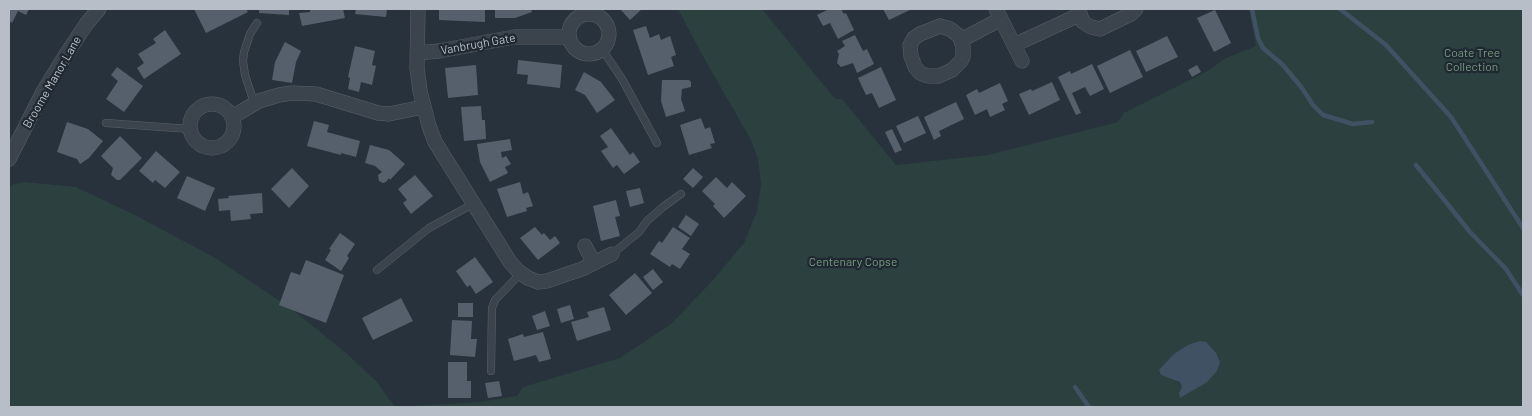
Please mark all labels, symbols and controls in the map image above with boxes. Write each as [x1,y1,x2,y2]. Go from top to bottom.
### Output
street label: Vanbrugh Gate [439,30,517,58]
street label: Broome Manor Lane [20,34,84,130]
park label: Coate Tree Collection [1444,46,1500,74]
park label: Centenary Copse [809,255,897,269]

